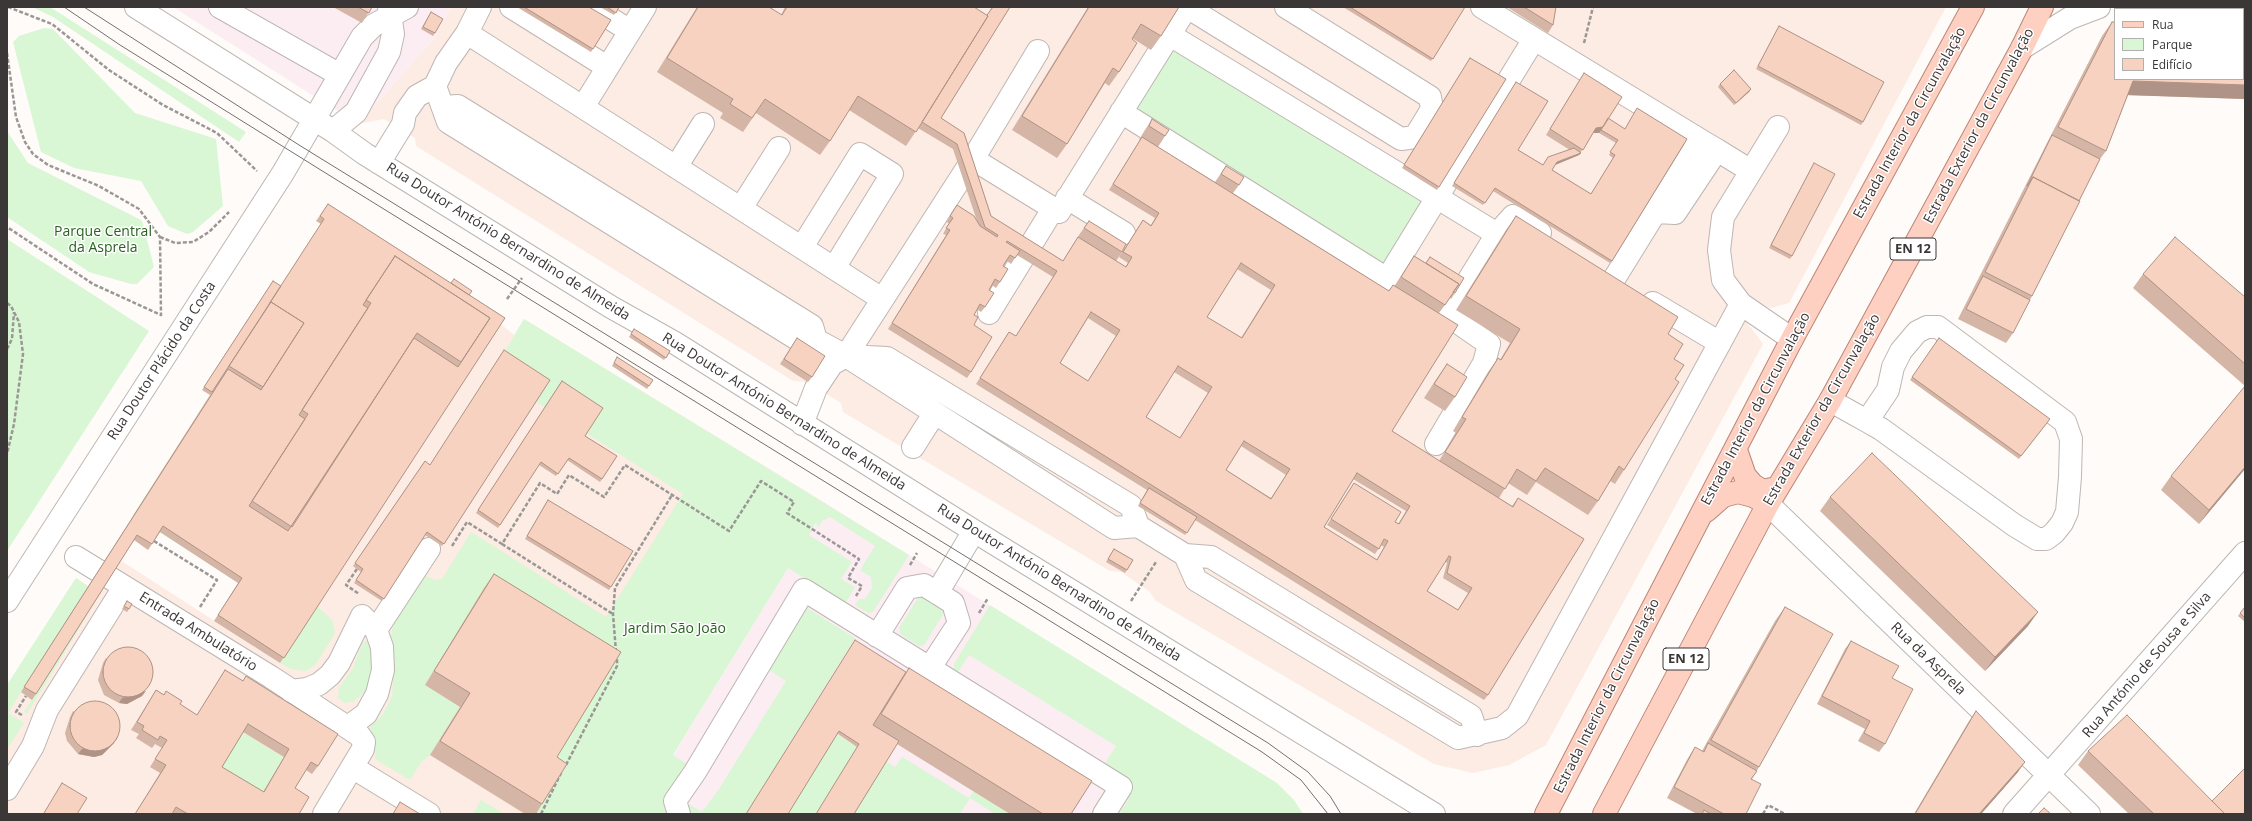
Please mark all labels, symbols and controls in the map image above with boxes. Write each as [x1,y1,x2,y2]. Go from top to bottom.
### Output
legend [2114,8,2244,80]
text: Rua [2152,16,2173,33]
street label: Estrada Interior da Circunvalação [1850,24,1970,222]
street label: Estrada Exterior da Circunvalação [1920,25,2038,227]
text: Parque [2152,36,2192,53]
text: Edifício [2152,56,2192,73]
street label: Rua Doutor António Bernardino de Almeida [383,160,633,324]
park label: Parque Central da Asprela [54,224,152,256]
road number: EN 12 [1890,238,1936,260]
street label: Rua Doutor Plácido da Costa [104,278,220,444]
street label: Estrada Interior da Circunvalação [1698,310,1814,508]
street label: Estrada Exterior da Circunvalação [1760,311,1884,509]
street label: Rua Doutor António Bernardino de Almeida [659,330,909,494]
street label: Rua Doutor António Bernardino de Almeida [934,501,1184,665]
street label: Entrada Ambulatório [136,589,260,675]
street label: Rua António de Sousa e Silva [2079,589,2215,741]
street label: Estrada Interior da Circunvalação [1550,596,1664,796]
street label: Rua da Asprela [1887,619,1969,699]
park label: Jardim São João [624,621,726,637]
road number: EN 12 [1663,648,1709,670]

